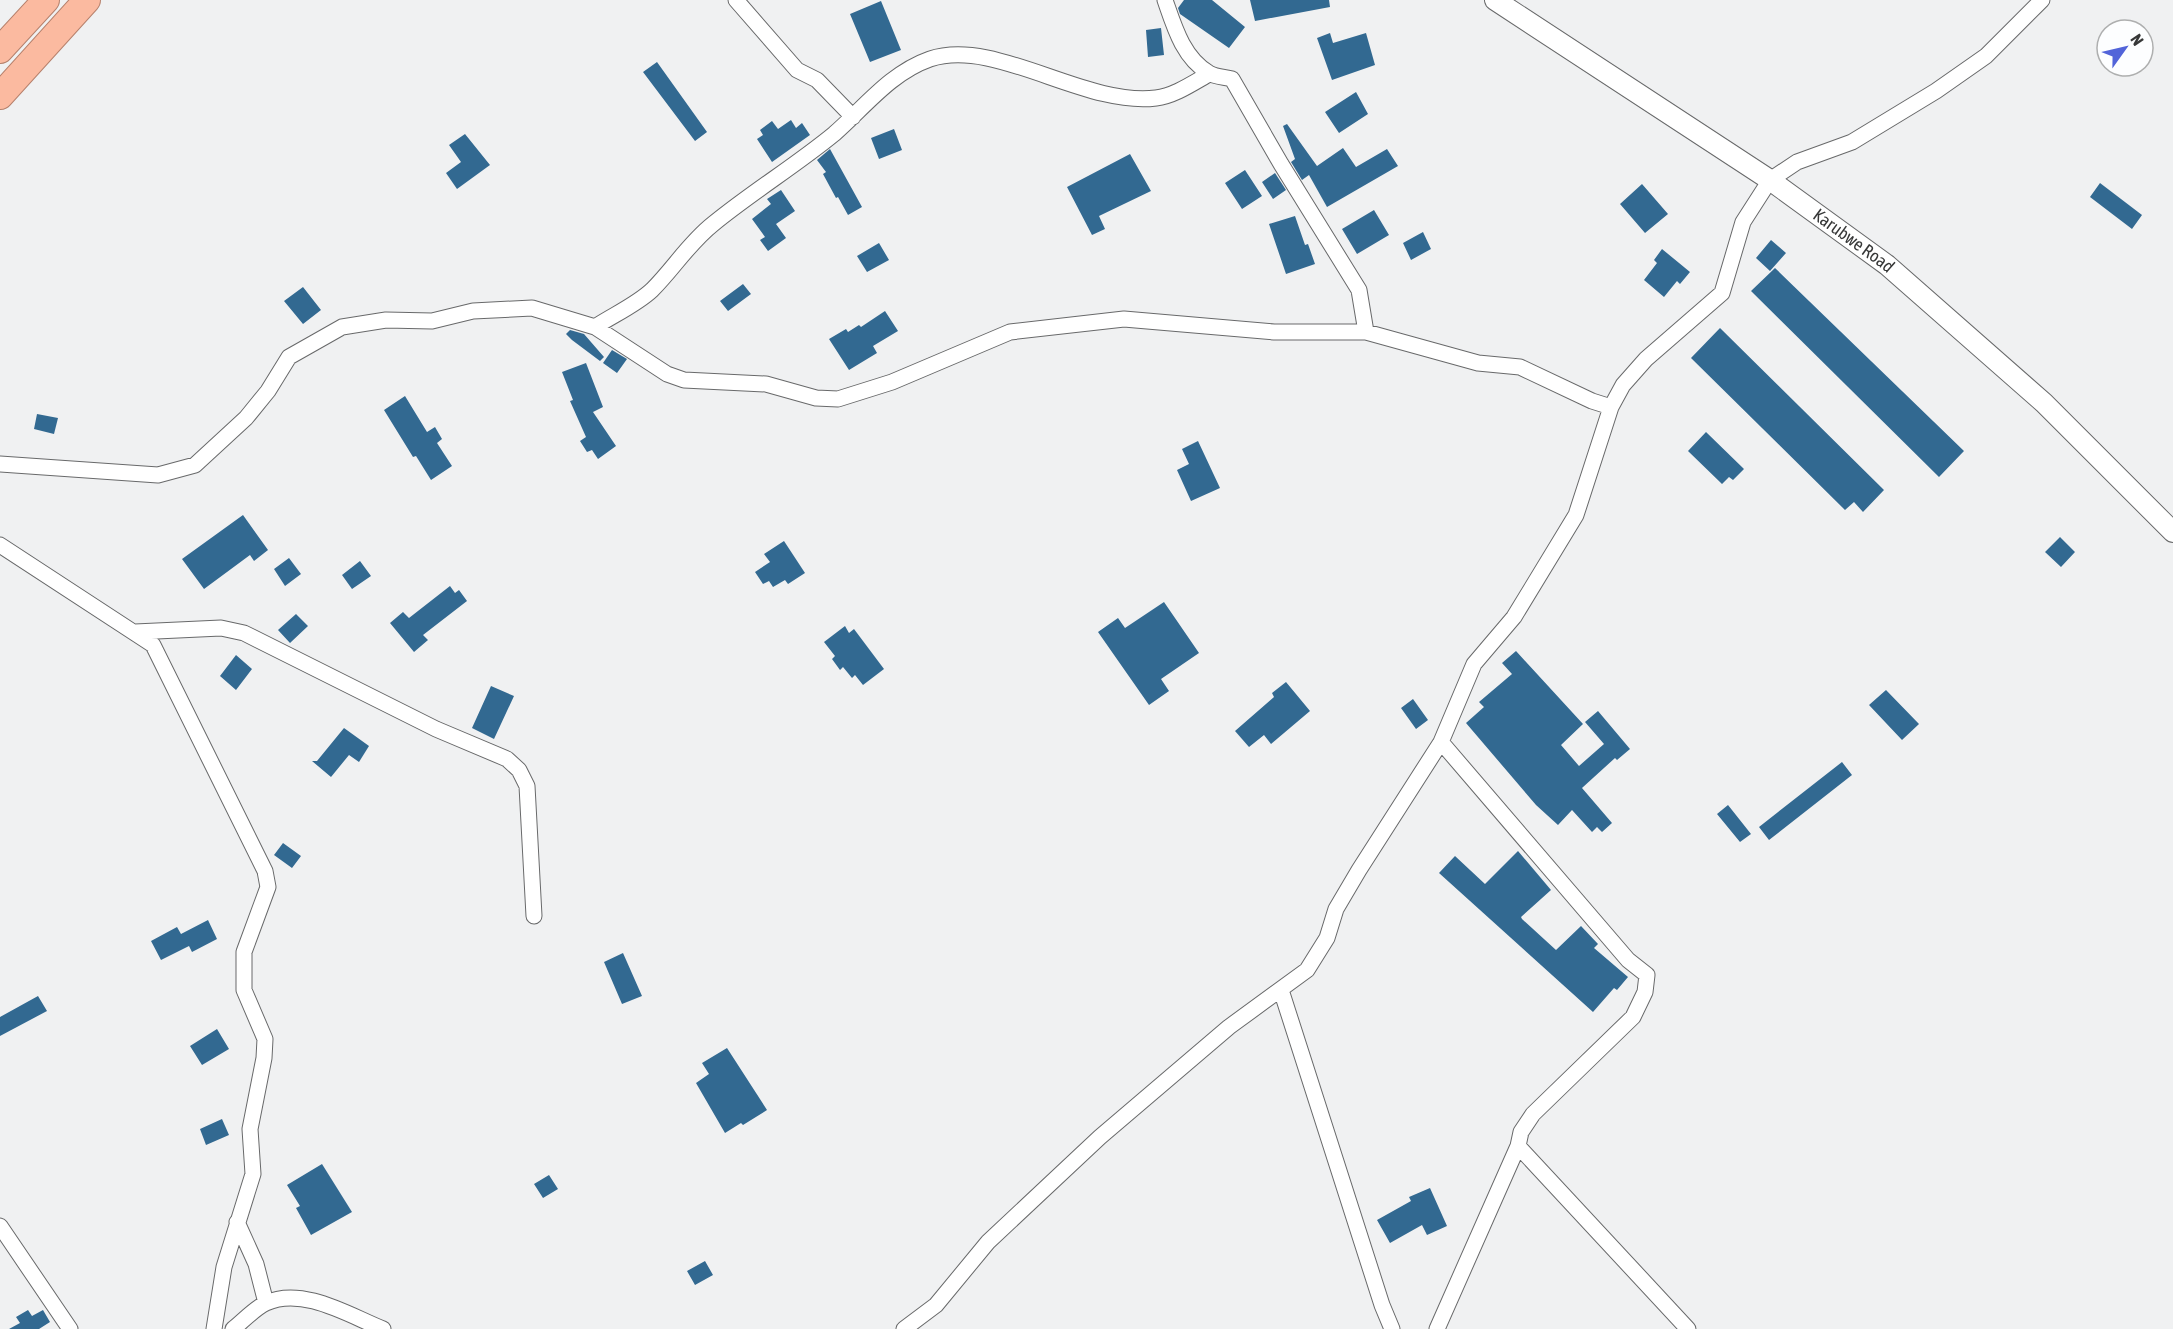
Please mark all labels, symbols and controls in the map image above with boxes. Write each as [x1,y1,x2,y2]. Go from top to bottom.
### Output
north arrow [2095,18,2155,78]
text: N [2127,31,2148,49]
street label: Karubwe Road [1809,204,1899,277]

